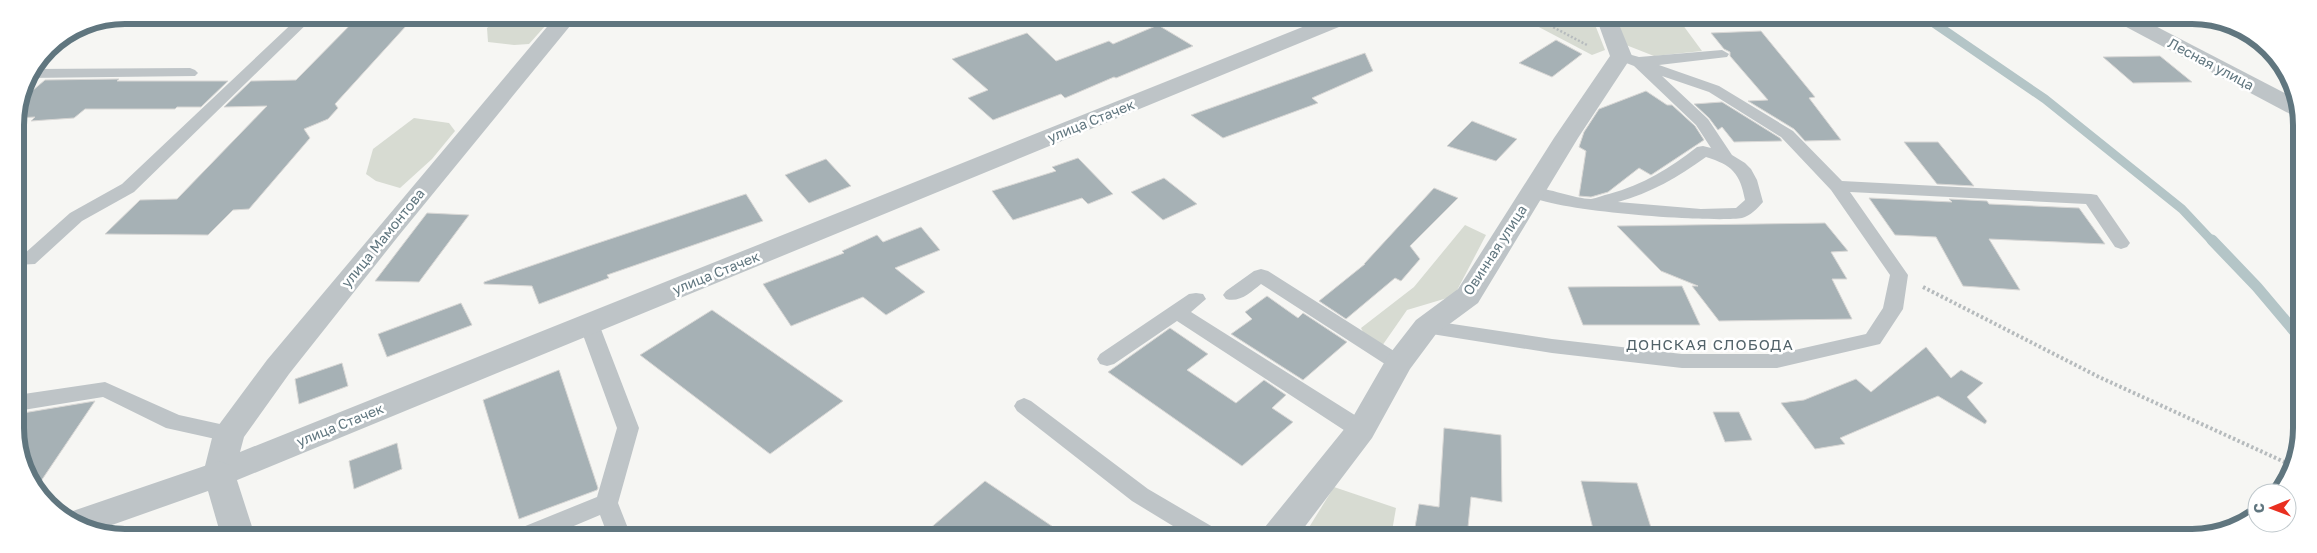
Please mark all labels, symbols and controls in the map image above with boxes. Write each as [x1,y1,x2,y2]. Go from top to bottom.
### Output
street label: Лесная улица [2165,34,2257,93]
street label: улица Стачек [1045,95,1137,146]
street label: улица Мамонтова [337,185,428,291]
street label: Овинная улица [1459,201,1530,298]
street label: улица Стачек [670,247,762,298]
district label: ДОНСКАЯ СЛОБОДА [1626,335,1794,353]
street label: улица Стачек [294,399,386,450]
north arrow [2247,483,2297,533]
text: С [2250,503,2267,513]

